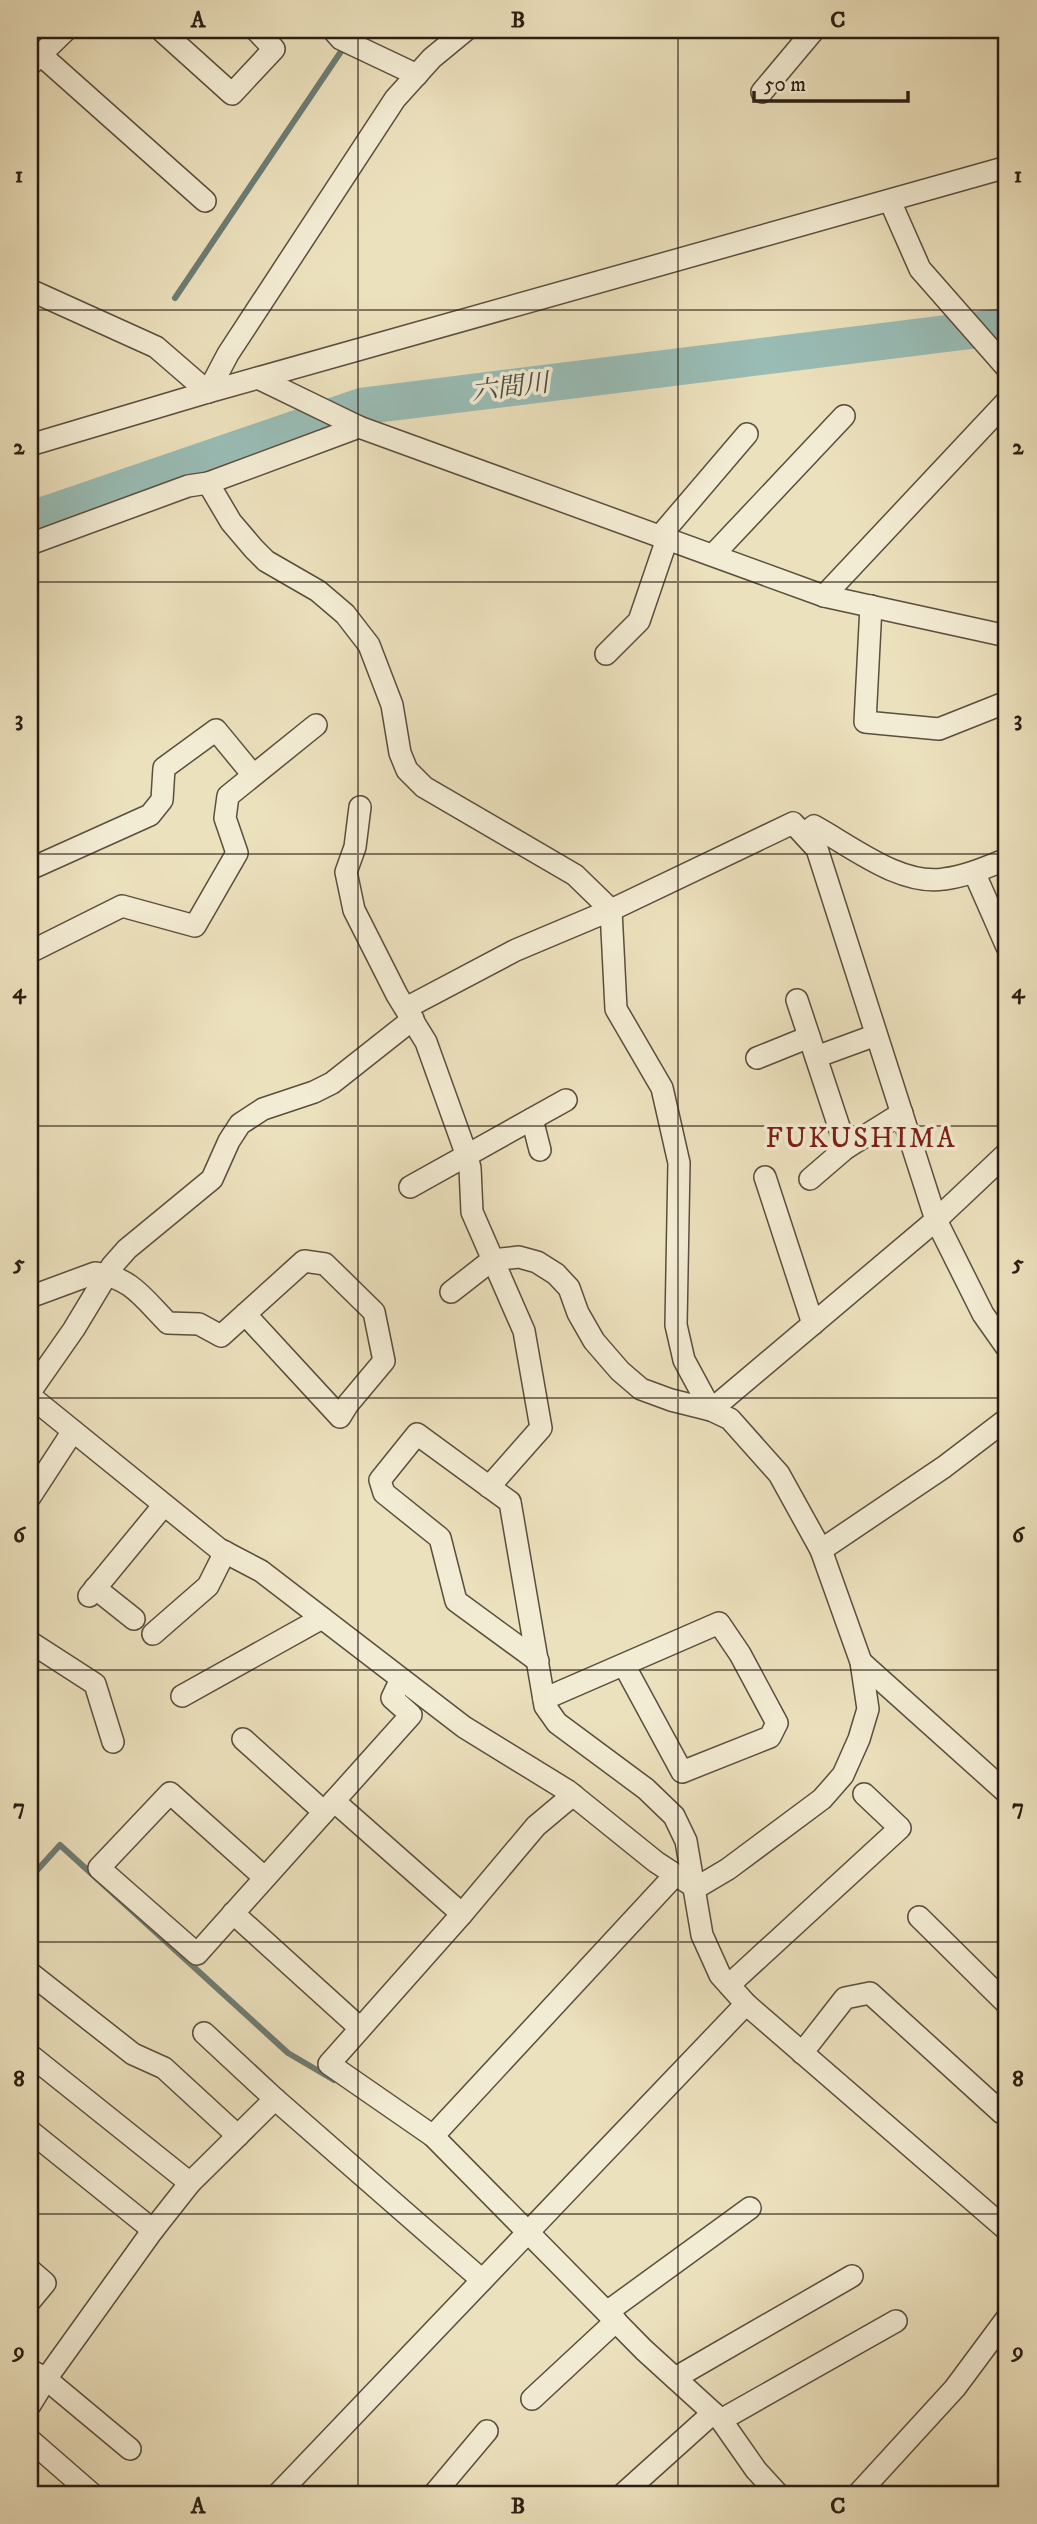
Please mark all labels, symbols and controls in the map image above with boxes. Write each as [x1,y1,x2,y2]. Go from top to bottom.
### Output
text: A [190,6,207,35]
text: B [511,6,525,35]
text: C [830,6,846,35]
scale bar [754,60,908,104]
text: 50 m [764,72,806,98]
text: 1 [15,161,23,190]
text: 1 [1014,161,1022,190]
water label: 六間川 [469,367,554,409]
text: 2 [13,433,25,462]
text: 2 [1012,433,1024,462]
text: 3 [15,705,23,734]
text: 3 [1014,705,1022,734]
text: 4 [12,977,27,1006]
text: 4 [1011,977,1026,1006]
district label: FUKUSHIMA [766,1121,956,1156]
text: 5 [12,1249,25,1278]
text: 5 [1011,1249,1024,1278]
text: 6 [13,1521,27,1550]
text: 6 [1012,1521,1026,1550]
text: 7 [13,1793,25,1822]
text: 7 [1012,1793,1024,1822]
text: 8 [13,2065,25,2094]
text: 8 [1012,2065,1024,2094]
text: 9 [11,2337,25,2366]
text: 9 [1010,2337,1024,2366]
text: A [190,2492,207,2521]
text: B [511,2492,525,2521]
text: C [830,2492,846,2521]

